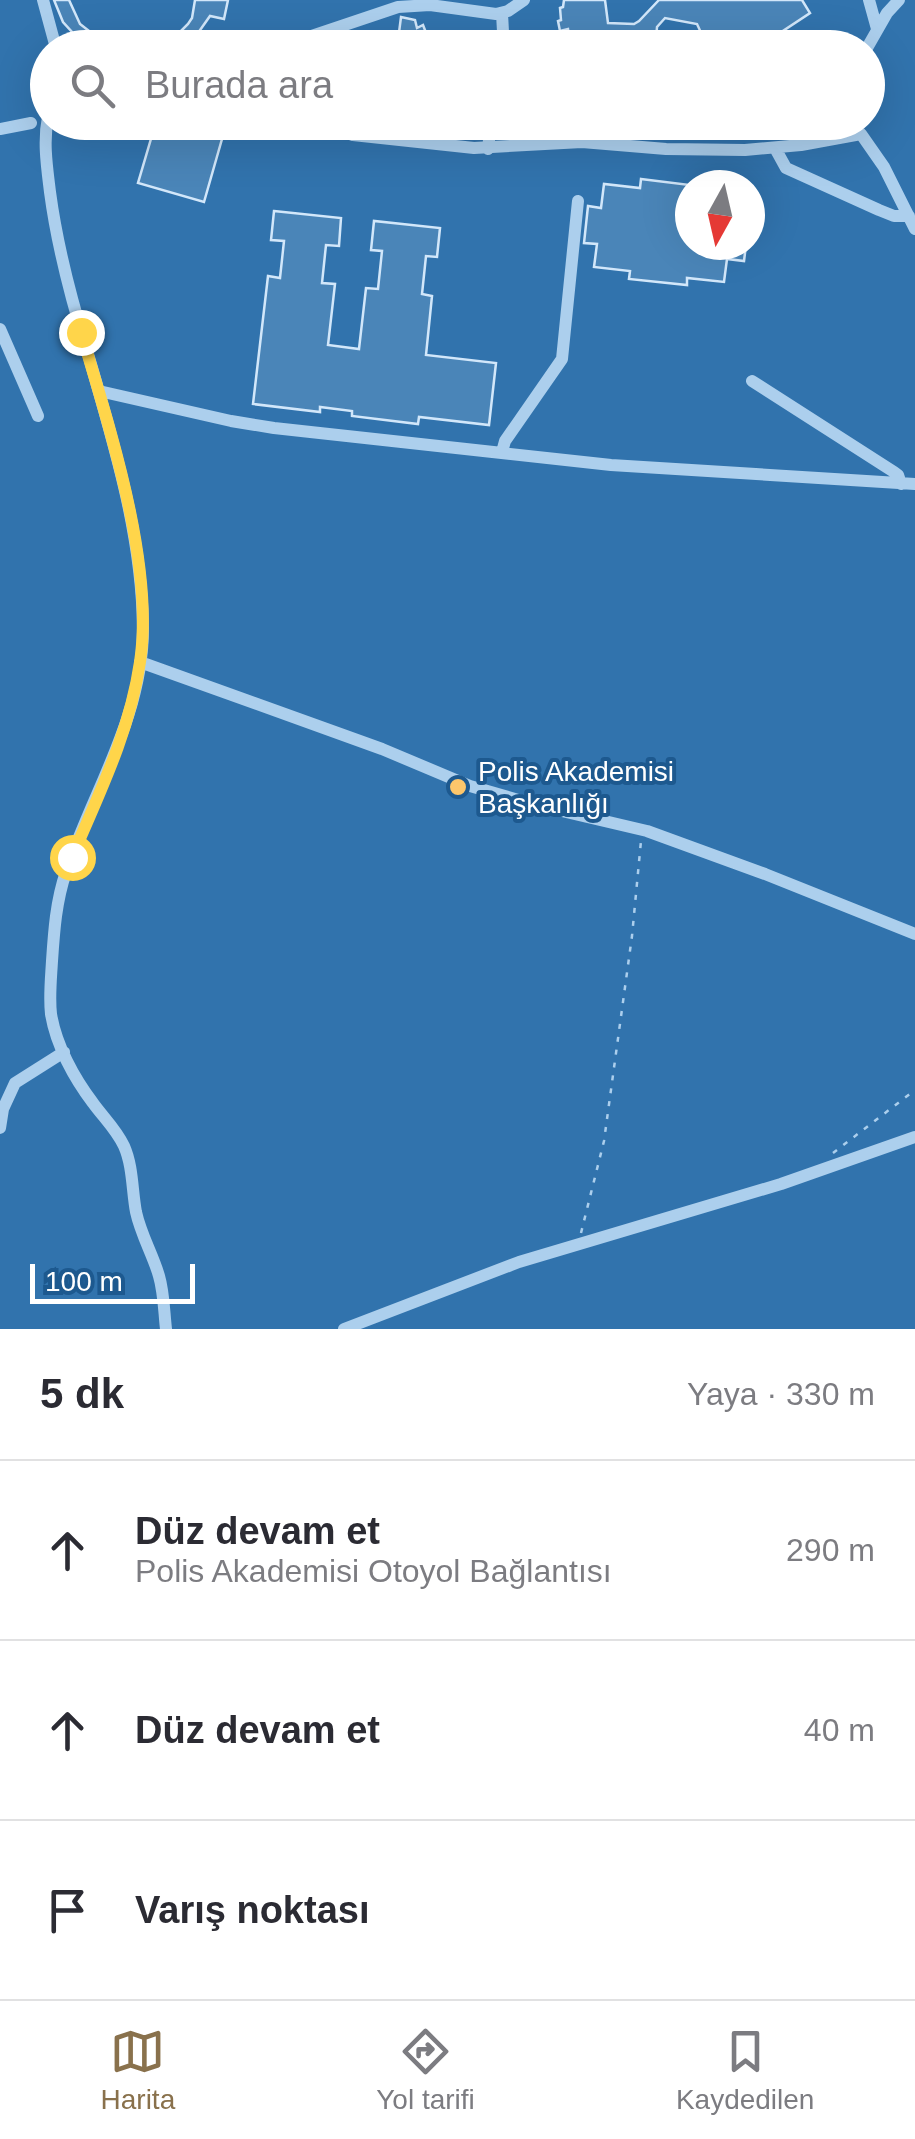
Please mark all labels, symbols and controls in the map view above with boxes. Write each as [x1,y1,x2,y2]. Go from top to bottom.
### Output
search box [30,30,885,140]
icon: search [65,58,120,113]
text: Burada ara [145,64,333,106]
north arrow [675,170,765,260]
route end [59,310,105,356]
place label: Polis Akademisi Başkanlığı [478,756,674,819]
marker: Polis Akademisi Başkanlığı [447,776,469,798]
route start [50,835,96,881]
scale bar [30,1259,195,1304]
text: 100 m [45,1266,123,1297]
text: 5 dk [40,1370,124,1417]
text: Yaya · 330 m [687,1376,875,1412]
text: Düz devam et [135,1510,380,1552]
icon: ahead [40,1523,95,1578]
text: 290 m [786,1532,875,1568]
text: Polis Akademisi Otoyol Bağlantısı [135,1553,612,1589]
icon: ahead [40,1703,95,1758]
text: Düz devam et [135,1709,380,1751]
text: 40 m [804,1712,875,1748]
icon: arrive [40,1883,95,1938]
text: Varış noktası [135,1889,369,1931]
tab: Harita [101,2024,175,2116]
tab: Yol tarifi [376,2024,475,2116]
tab: Kaydedilen [676,2024,814,2116]

